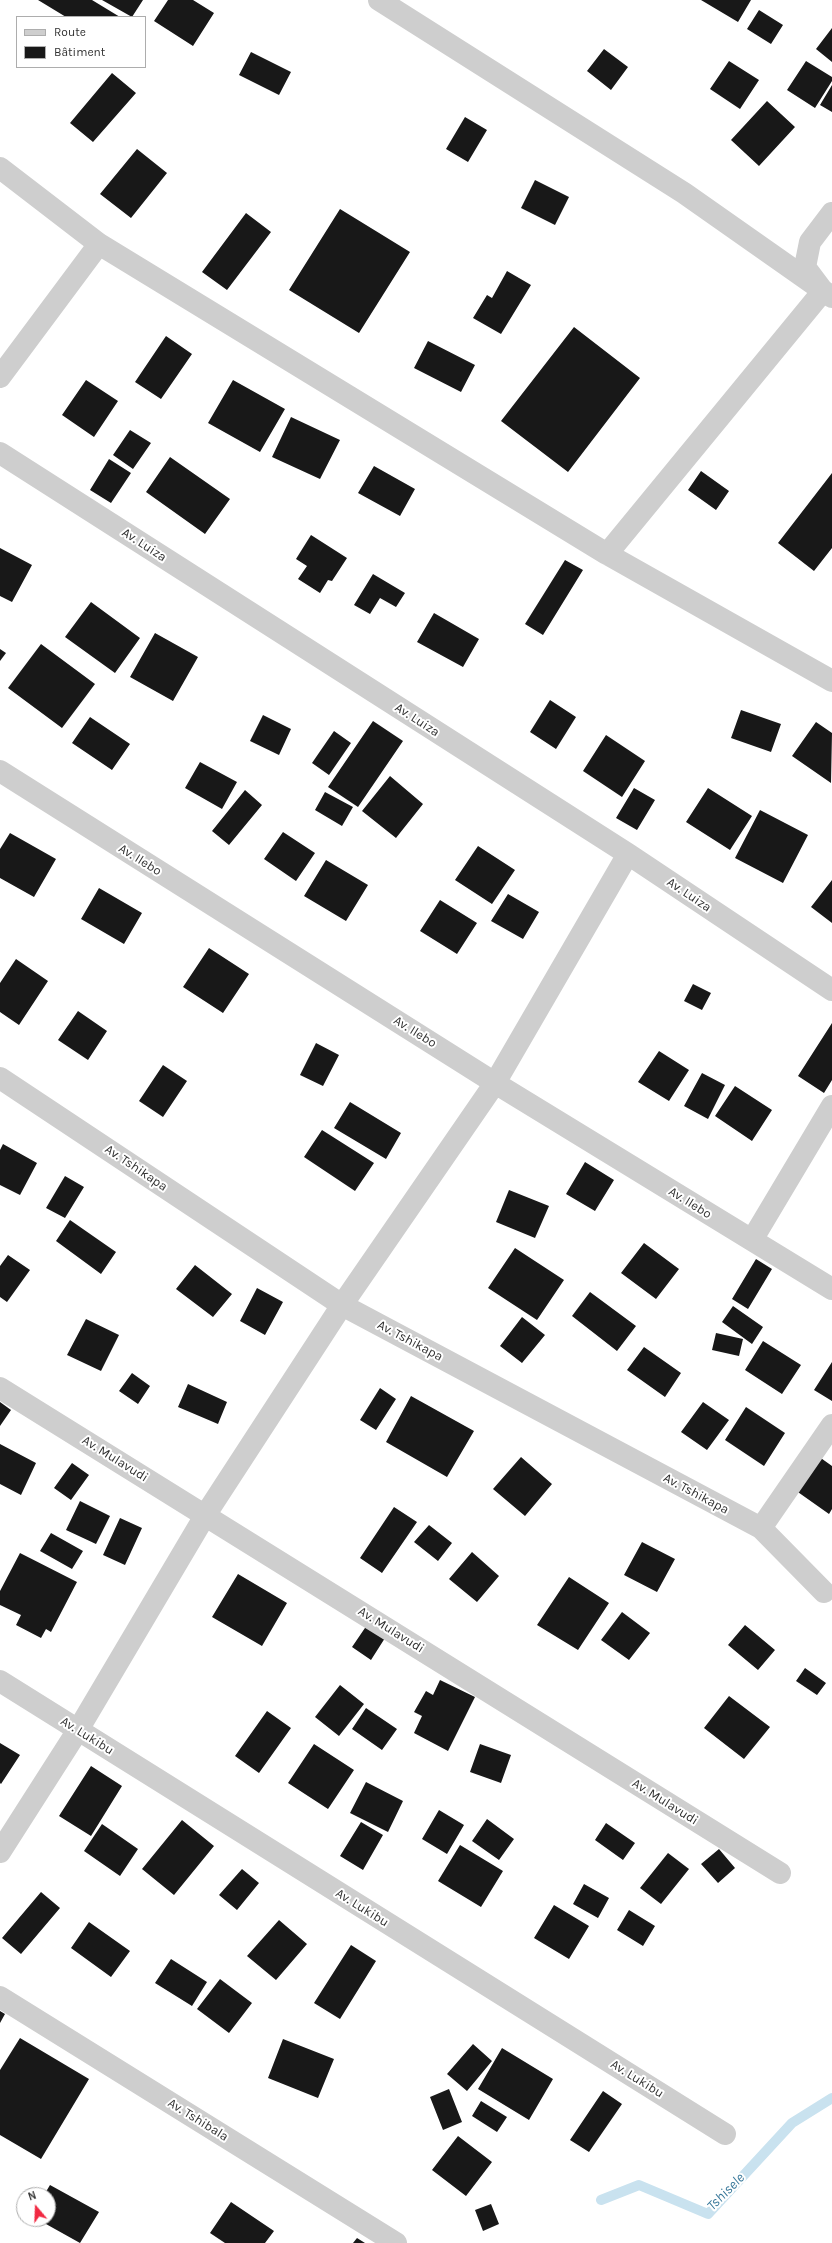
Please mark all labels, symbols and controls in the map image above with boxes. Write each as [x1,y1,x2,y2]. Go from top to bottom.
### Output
legend [16,16,146,68]
text: Route [54,25,86,39]
text: Bâtiment [54,45,105,59]
street label: Av. Luiza [119,525,169,565]
street label: Av. Luiza [392,700,442,740]
street label: Av. Ilebo [116,841,164,879]
street label: Av. Luiza [664,874,714,916]
street label: Av. Ilebo [391,1013,439,1051]
street label: Av. Tshikapa [102,1141,170,1195]
street label: Av. Ilebo [666,1184,714,1222]
street label: Av. Tshikapa [374,1317,446,1365]
street label: Av. Mulavudi [79,1433,151,1485]
street label: Av. Tshikapa [660,1470,732,1518]
street label: Av. Mulavudi [355,1604,427,1656]
street label: Av. Lukibu [57,1714,117,1758]
street label: Av. Mulavudi [629,1776,701,1828]
street label: Av. Lukibu [332,1886,392,1930]
street label: Av. Lukibu [607,2057,667,2101]
street label: Av. Tshibala [165,2095,231,2145]
water label: Tshisele [704,2170,748,2214]
north arrow [16,2187,56,2227]
text: N [26,2189,38,2204]

